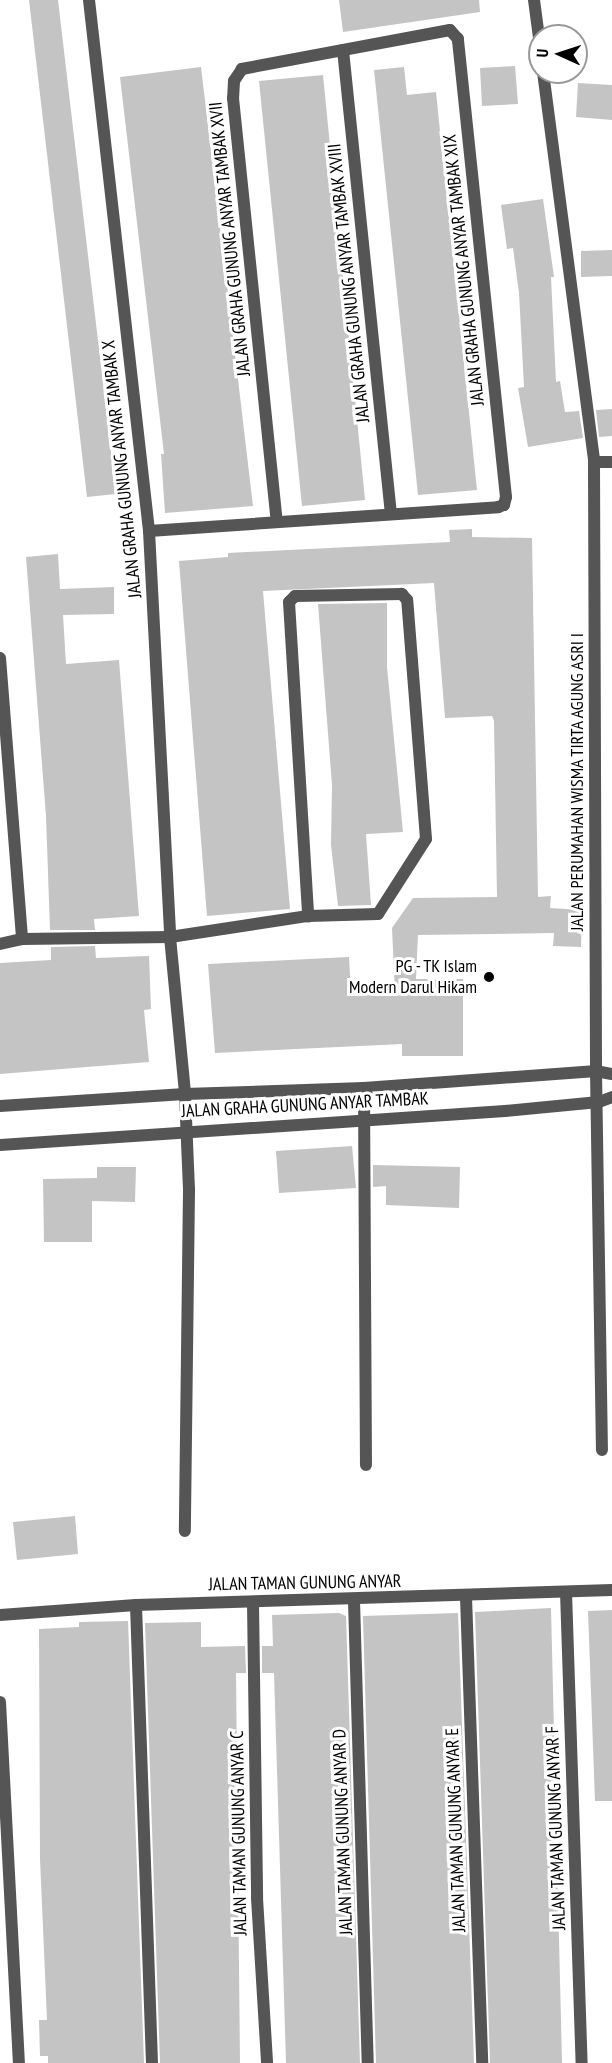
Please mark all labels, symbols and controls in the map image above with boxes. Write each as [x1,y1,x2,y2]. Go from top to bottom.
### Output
north arrow [528,24,588,84]
text: U [532,49,552,58]
street label: JALAN GRAHA GUNUNG ANYAR TAMBAK XVII [205,100,255,378]
street label: JALAN GRAHA GUNUNG ANYAR TAMBAK XIX [439,132,489,408]
street label: JALAN GRAHA GUNUNG ANYAR TAMBAK XVIII [323,141,375,425]
street label: JALAN GRAHA GUNUNG ANYAR TAMBAK X [98,338,146,600]
street label: JALAN PERUMAHAN WISMA TIRTA AGUNG ASRI I [566,632,588,932]
place label: PG - TK Islam Modern Darul Hikam [349,956,477,998]
marker: PG - TK Islam Modern Darul Hikam [482,970,496,984]
street label: JALAN GRAHA GUNUNG ANYAR TAMBAK [180,1088,430,1122]
street label: JALAN TAMAN GUNUNG ANYAR [208,1571,402,1595]
street label: JALAN TAMAN GUNUNG ANYAR F [542,1725,570,1931]
street label: JALAN TAMAN GUNUNG ANYAR E [442,1727,470,1933]
street label: JALAN TAMAN GUNUNG ANYAR D [329,1728,357,1936]
street label: JALAN TAMAN GUNUNG ANYAR C [226,1730,252,1936]

